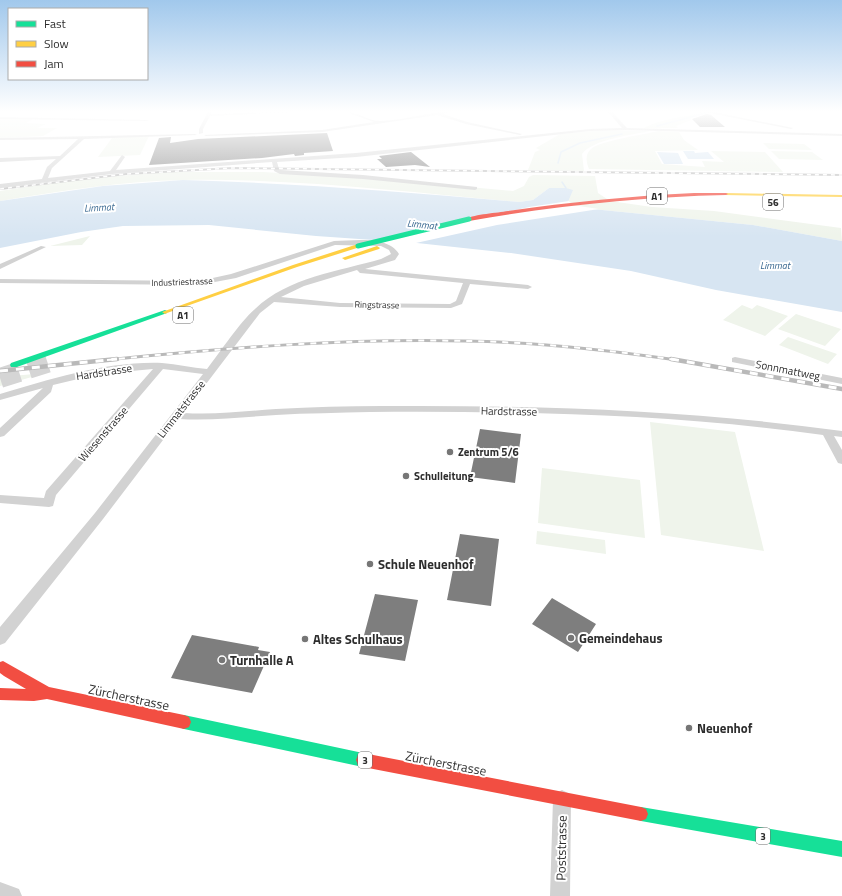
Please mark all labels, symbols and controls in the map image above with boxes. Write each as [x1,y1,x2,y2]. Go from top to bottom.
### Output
legend [8,8,148,80]
text: Fast [44,14,67,33]
text: Slow [44,34,69,53]
text: Jam [44,54,64,73]
road number: A1 [647,188,667,204]
road number: 56 [763,194,783,210]
water label: Limmat [84,199,116,216]
water label: Limmat [406,215,439,234]
water label: Limmat [760,258,792,273]
street label: Industriestrasse [151,274,213,289]
street label: Ringstrasse [354,298,400,311]
road number: A1 [173,307,193,323]
street label: Sonnmattweg [754,356,822,384]
street label: Hardstrasse [75,360,134,384]
street label: Limmatstrasse [153,376,209,441]
street label: Wiesenstrasse [75,403,132,465]
street label: Hardstrasse [481,403,538,419]
place label: Zentrum 5/6 [458,444,519,460]
marker: Zentrum 5/6 [445,447,455,457]
place label: Schulleitung [414,468,474,484]
marker: Schulleitung [401,471,411,481]
place label: Schule Neuenhof [378,554,474,574]
marker: Schule Neuenhof [365,559,375,569]
place label: Gemeindehaus [579,628,663,648]
place label: Altes Schulhaus [313,629,403,649]
marker: Gemeindehaus [566,633,576,643]
marker: Altes Schulhaus [300,634,310,644]
place label: Turnhalle A [230,650,294,670]
marker: Turnhalle A [217,655,227,665]
street label: Zürcherstrasse [87,679,171,715]
place label: Neuenhof [697,718,753,738]
marker: Neuenhof [684,723,694,733]
street label: Zürcherstrasse [404,745,488,781]
road number: 3 [358,752,372,768]
street label: Poststrasse [550,815,572,881]
road number: 3 [756,828,770,844]

